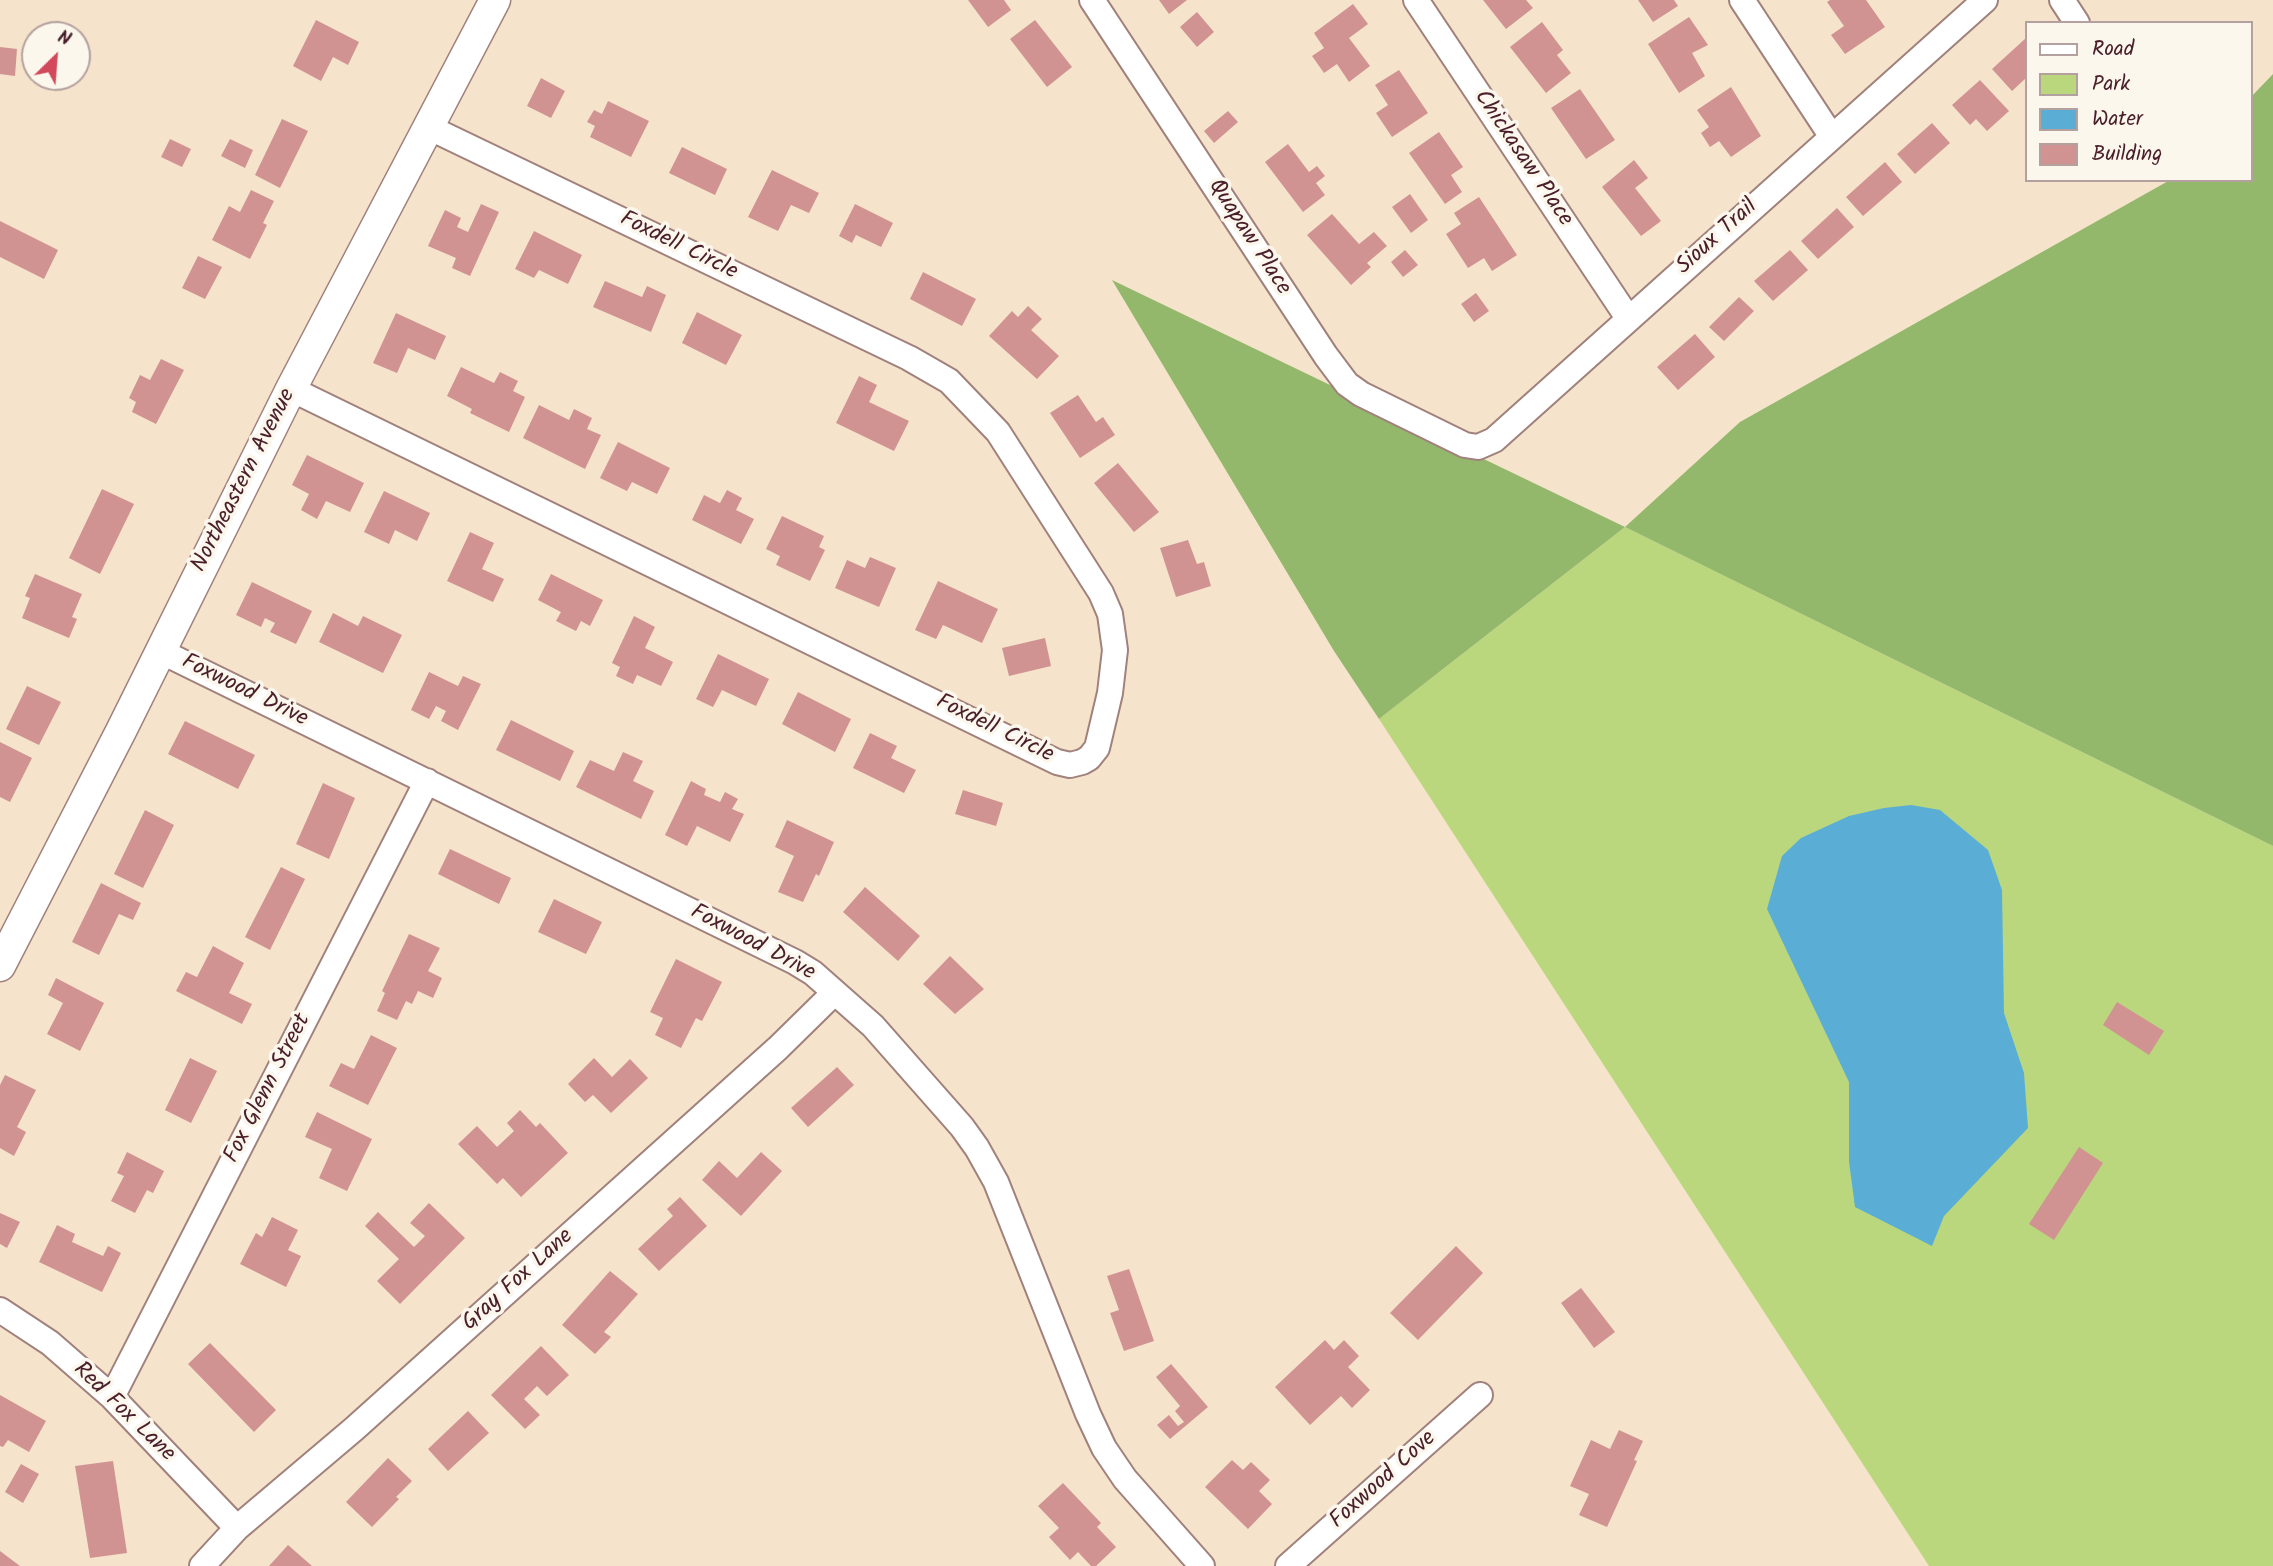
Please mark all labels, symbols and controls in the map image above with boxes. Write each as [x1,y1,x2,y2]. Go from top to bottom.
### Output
north arrow [21,21,91,91]
legend [2024,21,2252,182]
text: N [52,23,76,55]
text: Road [2092,33,2134,66]
text: Park [2092,68,2130,101]
street label: Chickasaw Place [1466,86,1578,232]
text: Water [2092,103,2143,136]
text: Building [2092,138,2162,171]
street label: Quapaw Place [1200,175,1296,301]
street label: Sioux Trail [1672,194,1764,282]
street label: Foxdell Circle [615,207,741,287]
street label: Northeastern Avenue [187,385,303,577]
street label: Foxwood Drive [176,650,312,734]
street label: Foxdell Circle [931,690,1057,770]
street label: Foxwood Drive [685,900,819,988]
street label: Fox Glenn Street [220,1010,318,1168]
street label: Gray Fox Lane [458,1224,580,1338]
street label: Red Fox Lane [66,1357,180,1469]
street label: Foxwood Cove [1325,1426,1443,1536]

